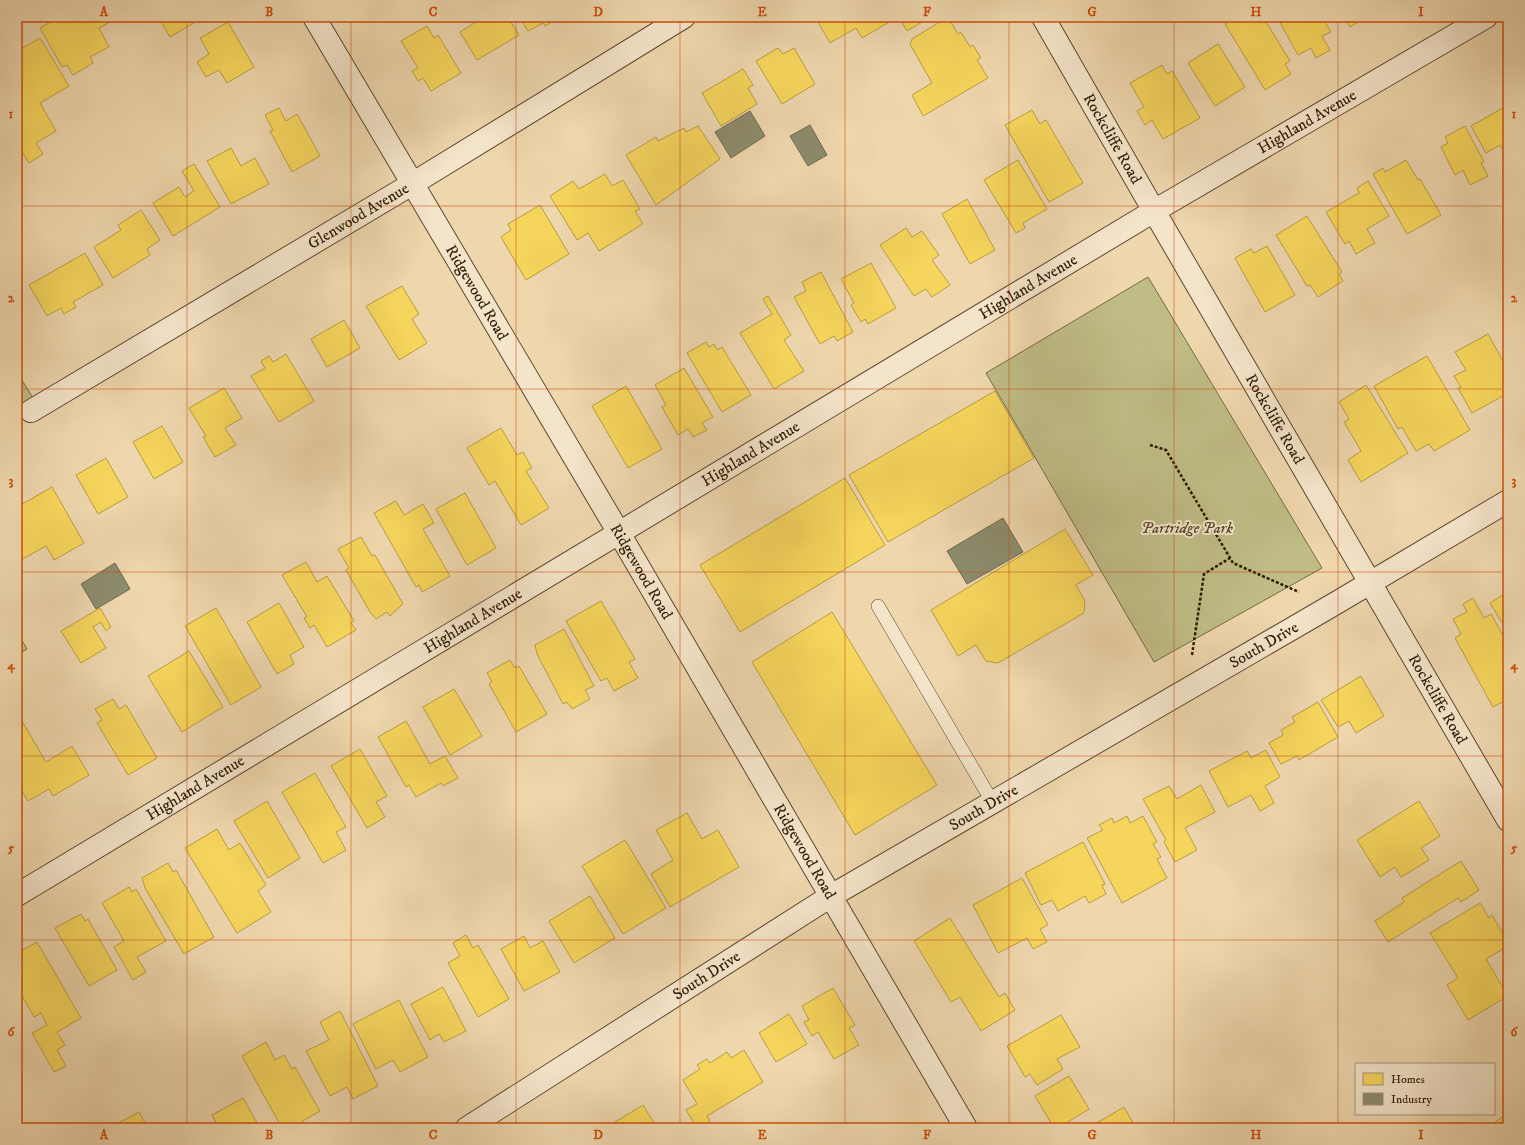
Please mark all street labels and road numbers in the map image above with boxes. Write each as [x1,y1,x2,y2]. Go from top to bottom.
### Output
street label: Highland Avenue [1254,85,1360,158]
street label: Rockcliffe Road [1079,90,1146,187]
street label: Glenwood Avenue [304,178,413,254]
street label: Ridgewood Road [441,241,513,344]
street label: Highland Avenue [975,249,1081,324]
street label: Rockcliffe Road [1241,370,1309,468]
street label: Highland Avenue [698,416,804,491]
street label: Ridgewood Road [606,520,677,623]
street label: Highland Avenue [420,583,526,658]
street label: South Drive [1226,617,1302,673]
street label: Rockcliffe Road [1404,650,1472,748]
street label: Highland Avenue [142,750,248,825]
street label: South Drive [945,779,1022,835]
street label: Ridgewood Road [769,800,840,903]
street label: South Drive [669,946,744,1004]

